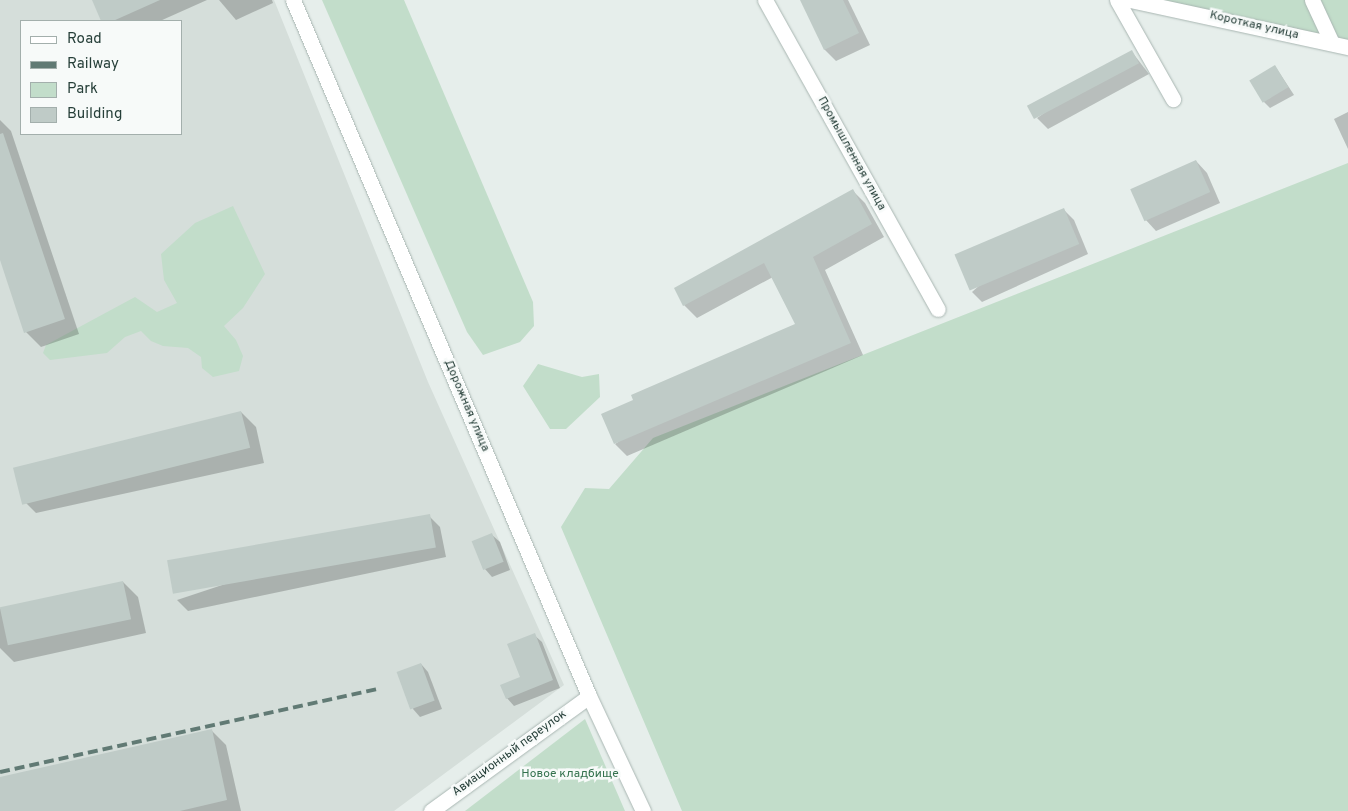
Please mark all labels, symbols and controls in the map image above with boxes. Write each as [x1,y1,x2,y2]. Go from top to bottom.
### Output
street label: Короткая улица [1208,9,1300,43]
legend [20,20,182,135]
text: Road [67,30,102,49]
text: Railway [67,55,119,74]
text: Park [67,80,98,99]
street label: Промышленная улица [814,95,888,213]
text: Building [67,105,122,124]
street label: Дорожная улица [440,358,492,454]
street label: Авиационный переулок [450,708,570,800]
park label: Новое кладбище [521,768,619,782]

